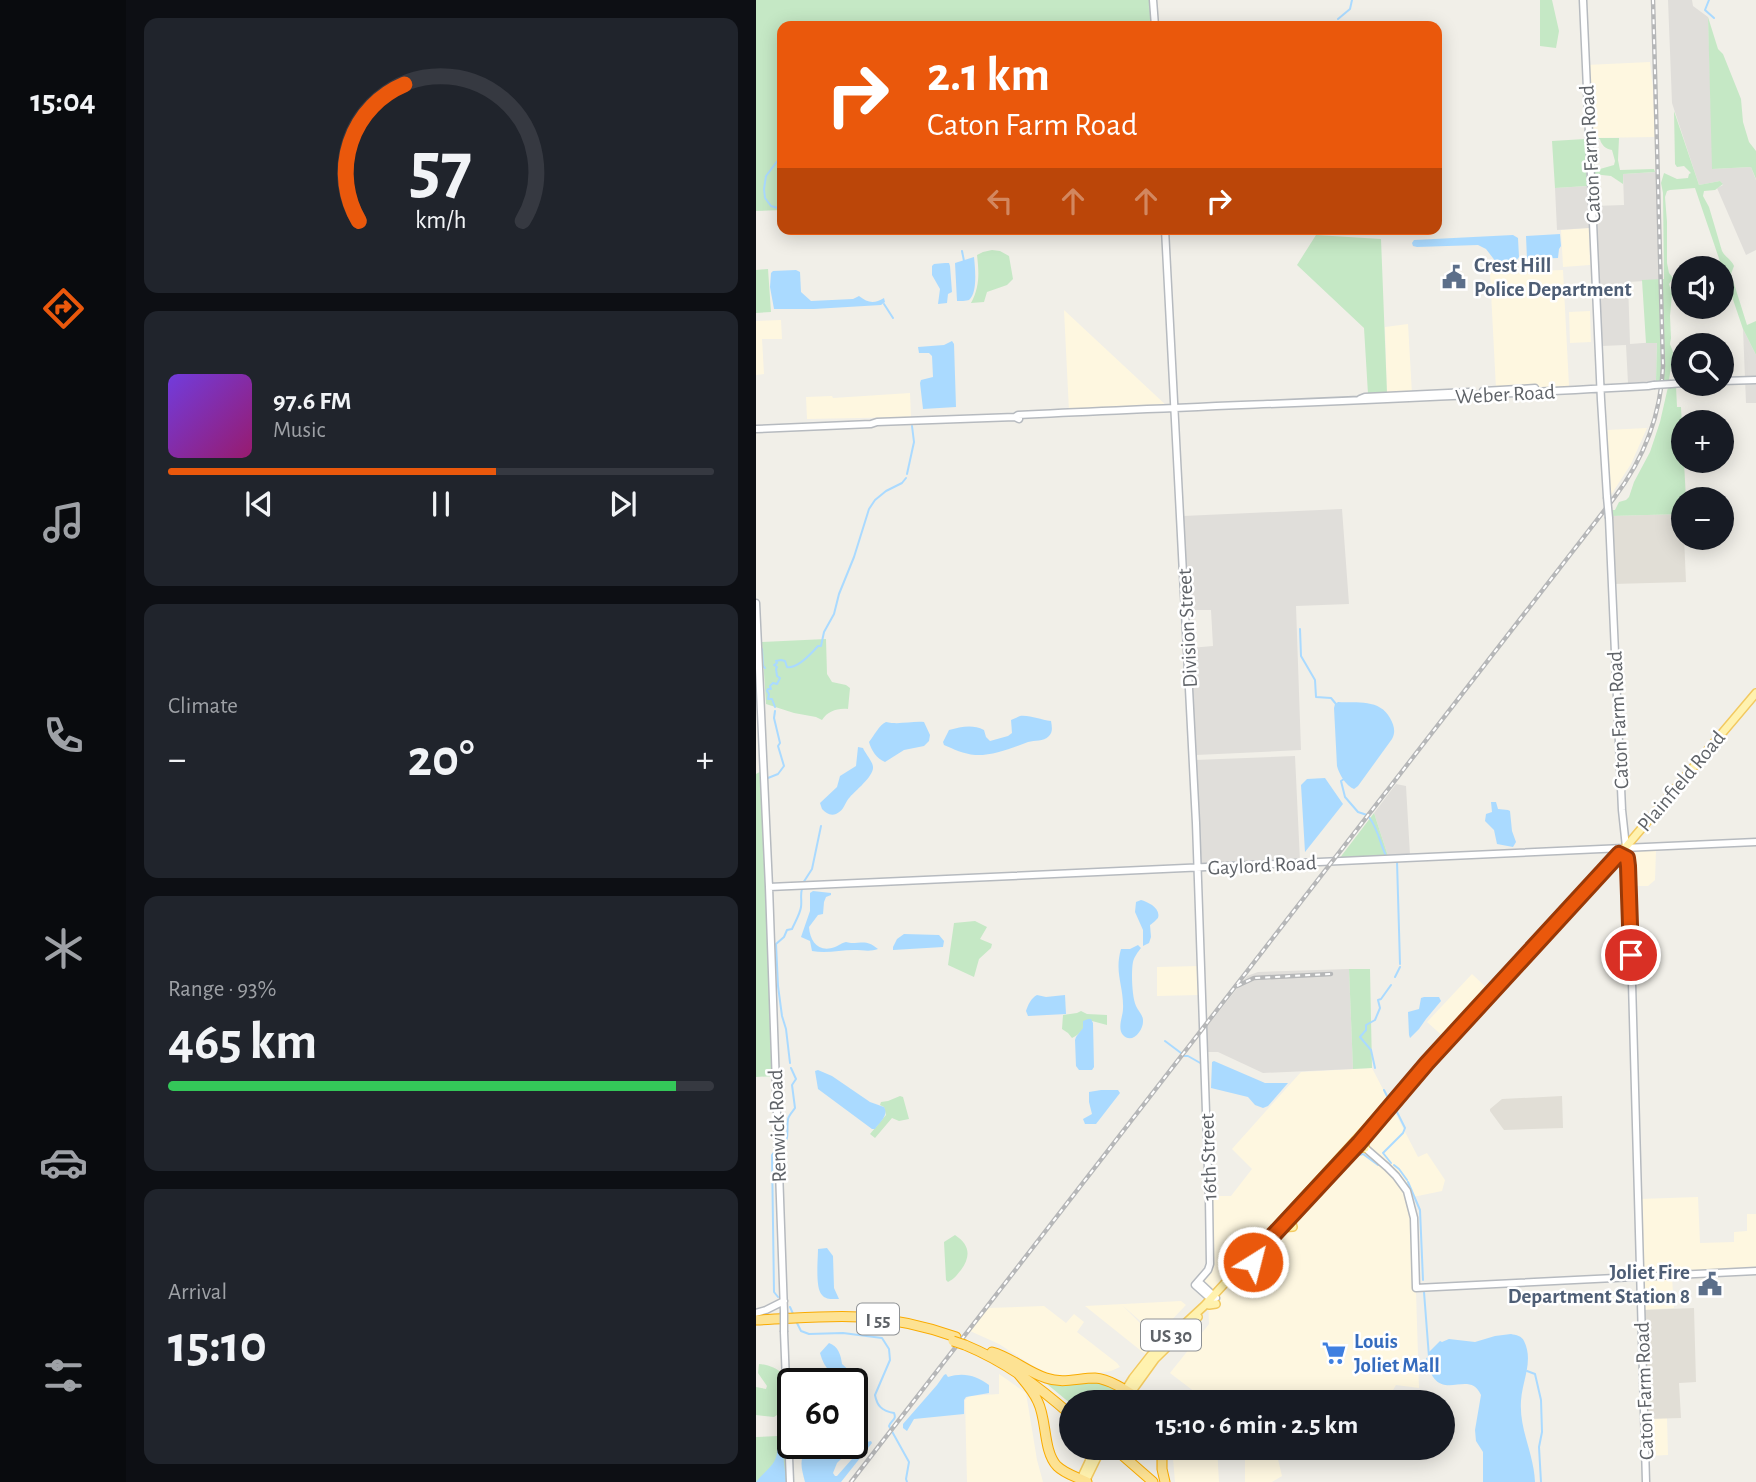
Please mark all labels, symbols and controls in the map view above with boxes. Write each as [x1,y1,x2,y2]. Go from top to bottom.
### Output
icon: right [812,49,903,140]
text: 2.1 km [927,51,1050,100]
street label: Caton Farm Road [1576,84,1605,224]
text: 15:04 [30,85,96,117]
text: Caton Farm Road [927,109,1138,141]
text: 57 [410,134,472,207]
icon: left [981,182,1019,220]
icon: ahead [1054,182,1092,220]
icon: ahead [1127,182,1165,220]
icon: right [1200,182,1238,220]
text: km/h [415,208,467,233]
place label: Crest Hill Police Department [1474,255,1632,300]
map controls [1671,256,1734,550]
button: sound [1671,256,1734,319]
public building icon: Crest Hill Police Department [1440,263,1468,291]
icon: directions [39,284,88,333]
button: search [1671,333,1734,396]
street label: Weber Road [1455,381,1556,408]
text: 97.6 FM [273,388,352,414]
button: + [1671,410,1734,473]
text: Music [273,419,325,442]
icon: previous [240,485,278,523]
icon: pause [422,485,460,523]
icon: next [604,485,642,523]
button: − [1671,487,1734,550]
icon: music [39,498,88,547]
street label: Division Street [1174,568,1201,688]
street label: Caton Farm Road [1604,650,1633,790]
text: Climate [168,695,238,718]
icon: phone [39,711,88,760]
street label: Plainfield Road [1633,727,1729,836]
text: 20° [408,733,474,785]
text: − [168,741,186,779]
text: + [696,741,714,779]
street label: Gaylord Road [1207,852,1317,879]
icon: climate [39,924,88,973]
pin [1601,925,1661,985]
icon: arrive [1612,936,1650,974]
text: Range · 93% [168,978,276,1001]
text: 465 km [168,1016,317,1068]
street label: Renwick Road [765,1069,790,1183]
street label: 16th Street [1196,1113,1221,1201]
icon: car [39,1138,88,1187]
position arrow [1216,1225,1290,1299]
place label: Joliet Fire Department Station 8 [1508,1262,1690,1307]
public building icon: Joliet Fire Department Station 8 [1696,1270,1724,1298]
text: Arrival [168,1281,227,1304]
road number: I 55 [857,1303,899,1334]
text: 15:10 [168,1319,267,1371]
road number: US 30 [1141,1320,1201,1350]
street label: Caton Farm Road [1632,1321,1657,1460]
place label: Louis Joliet Mall [1354,1331,1440,1376]
supermarket icon: Louis Joliet Mall [1320,1339,1348,1367]
icon: filters [39,1351,88,1400]
speed limit sign: 60 [777,1368,868,1459]
text: 15:10 · 6 min · 2.5 km [1156,1412,1358,1438]

